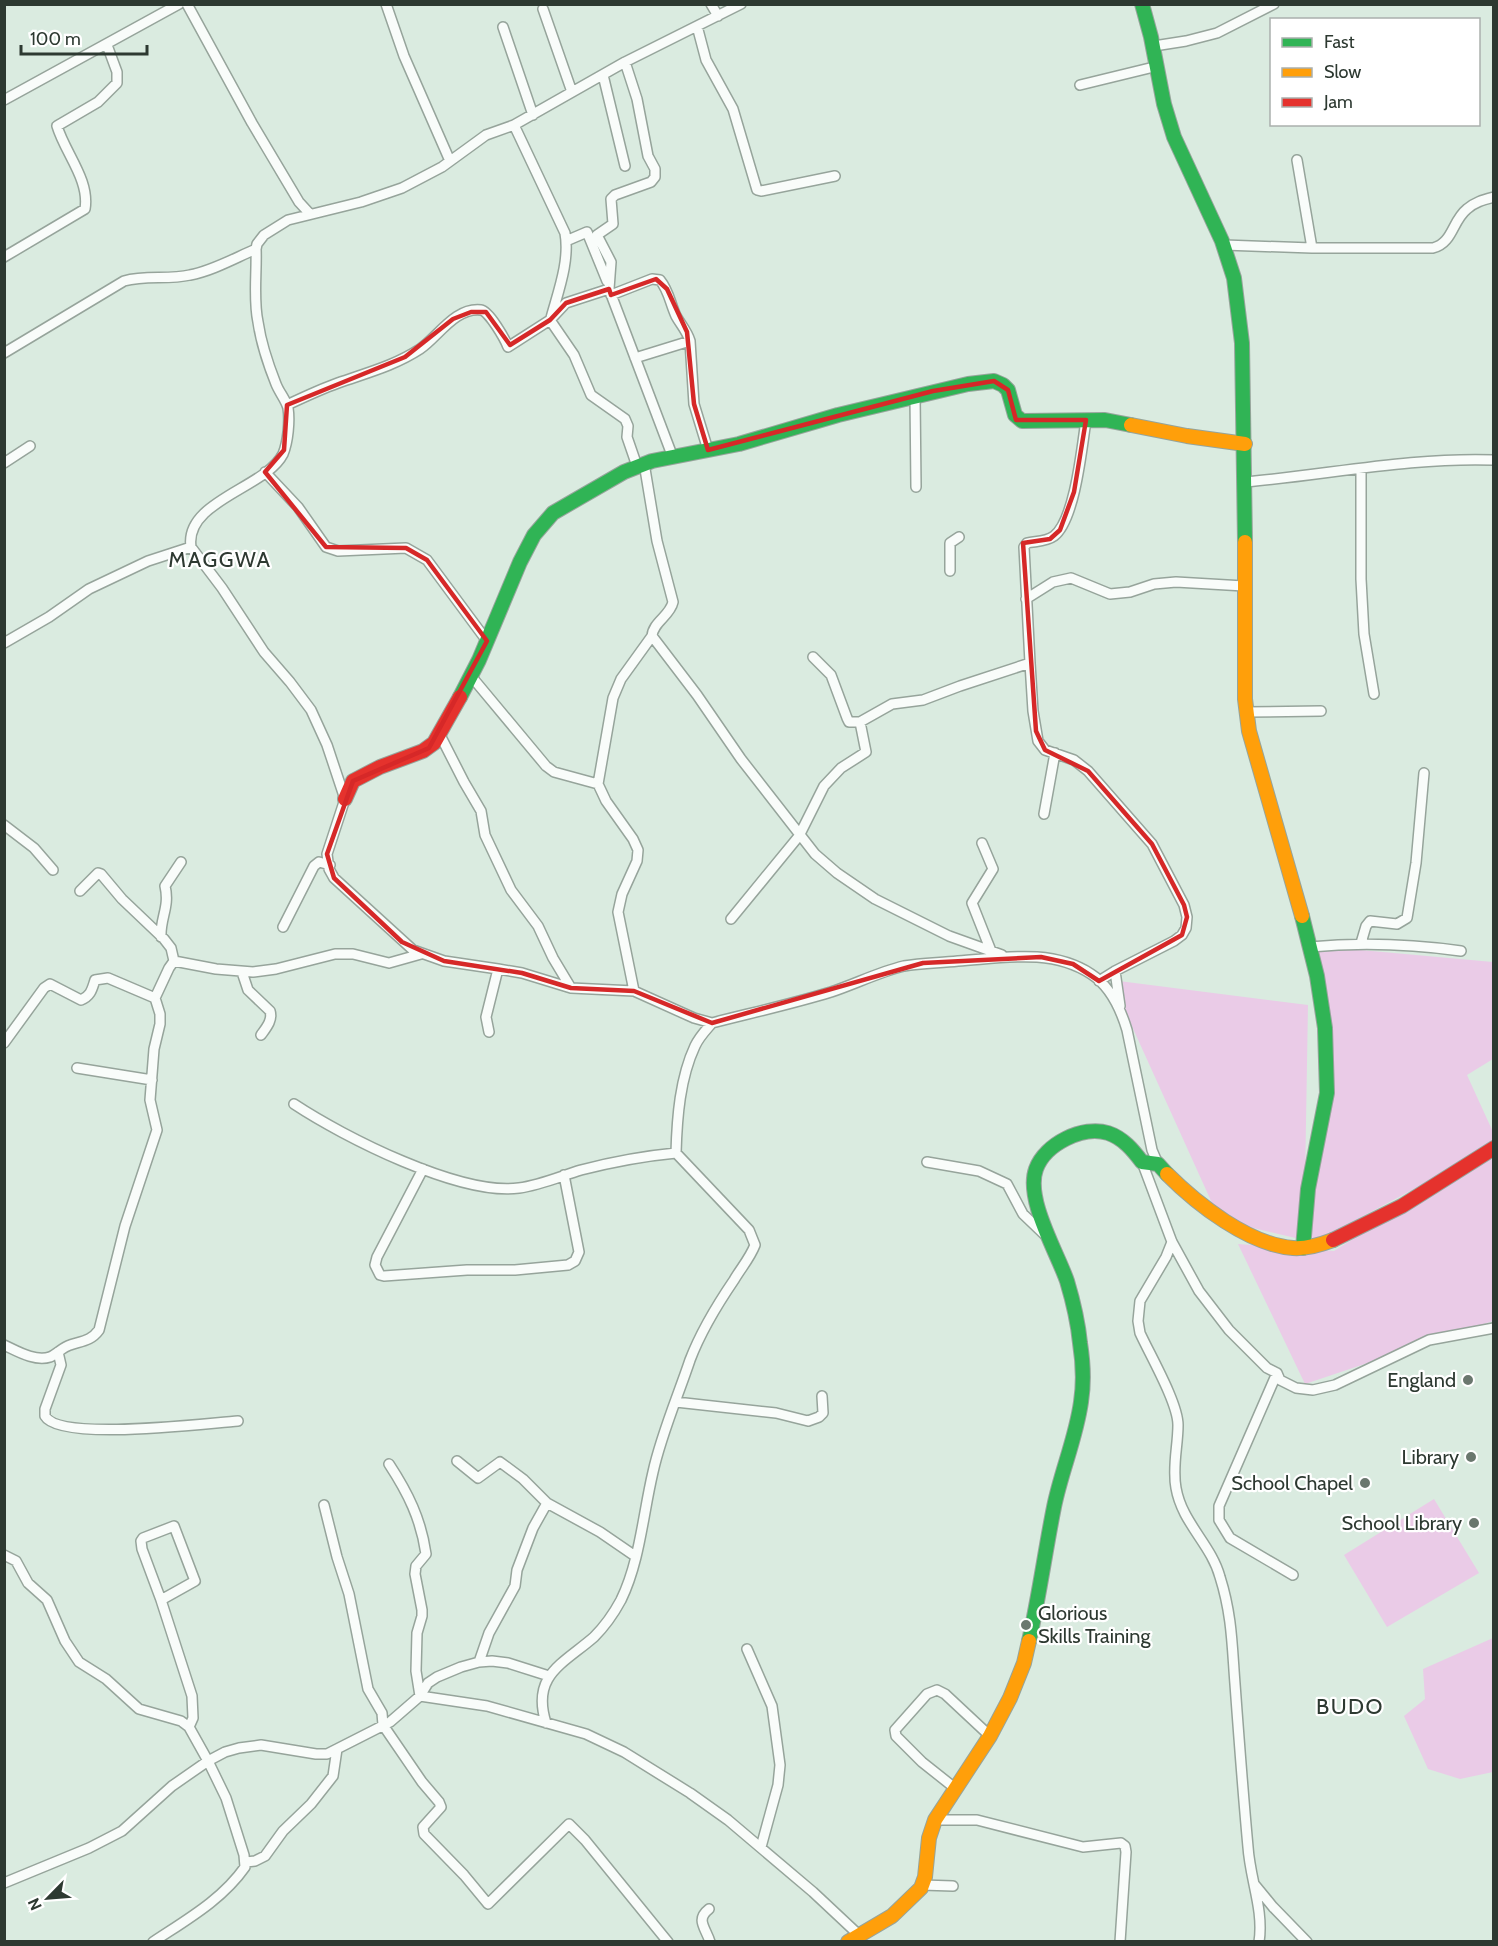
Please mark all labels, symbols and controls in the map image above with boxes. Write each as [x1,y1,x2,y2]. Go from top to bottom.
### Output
scale bar [21,18,147,56]
legend [1270,18,1480,126]
text: 100 m [30,28,81,50]
text: Fast [1324,31,1355,53]
text: Slow [1324,61,1361,83]
text: Jam [1323,91,1353,113]
district label: MAGGWA [168,546,272,573]
place label: England [1387,1368,1456,1392]
marker: England [1461,1373,1475,1387]
place label: Library [1401,1445,1459,1469]
marker: Library [1464,1450,1478,1464]
place label: School Chapel [1231,1471,1353,1495]
marker: School Chapel [1358,1476,1372,1490]
place label: School Library [1342,1511,1462,1535]
marker: School Library [1467,1516,1481,1530]
place label: Glorious Skills Training [1038,1601,1151,1648]
marker: Glorious Skills Training [1019,1618,1033,1632]
district label: BUDO [1316,1693,1384,1720]
north arrow [18,1868,78,1928]
text: N [24,1895,46,1913]

